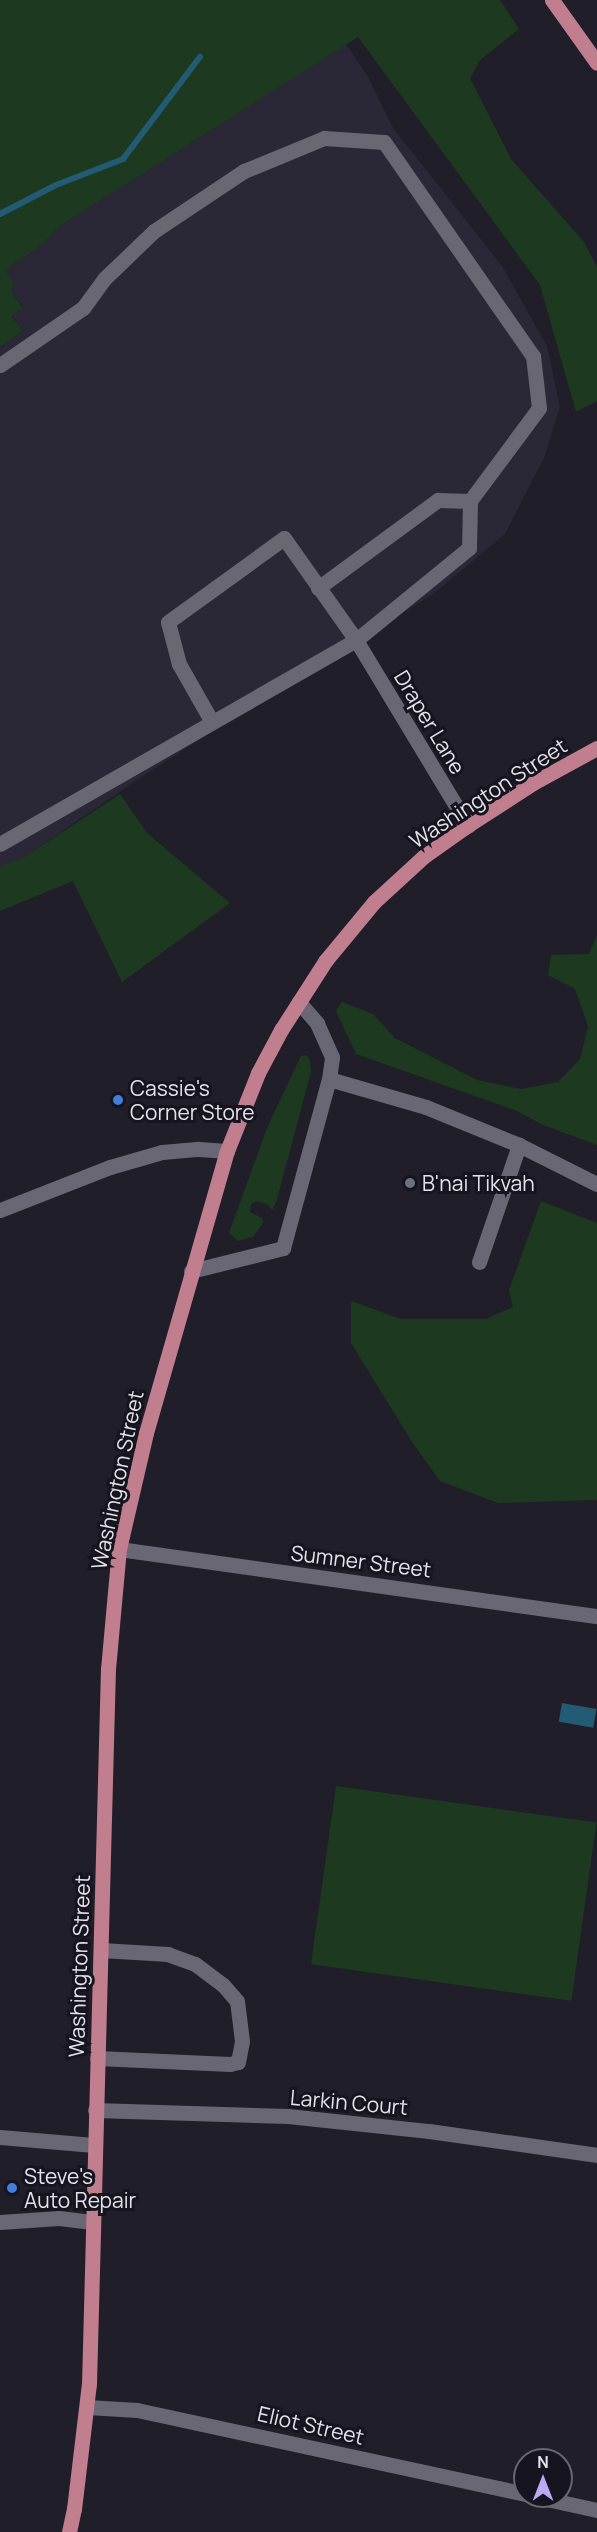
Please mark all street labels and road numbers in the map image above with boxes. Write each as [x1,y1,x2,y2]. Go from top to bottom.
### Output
street label: Draper Lane [389,666,471,778]
street label: Washington Street [405,733,571,853]
street label: Washington Street [86,1388,148,1572]
street label: Sumner Street [289,1540,433,1582]
street label: Washington Street [63,1874,95,2058]
street label: Larkin Court [289,2084,409,2120]
street label: Eliot Street [255,2401,367,2449]

